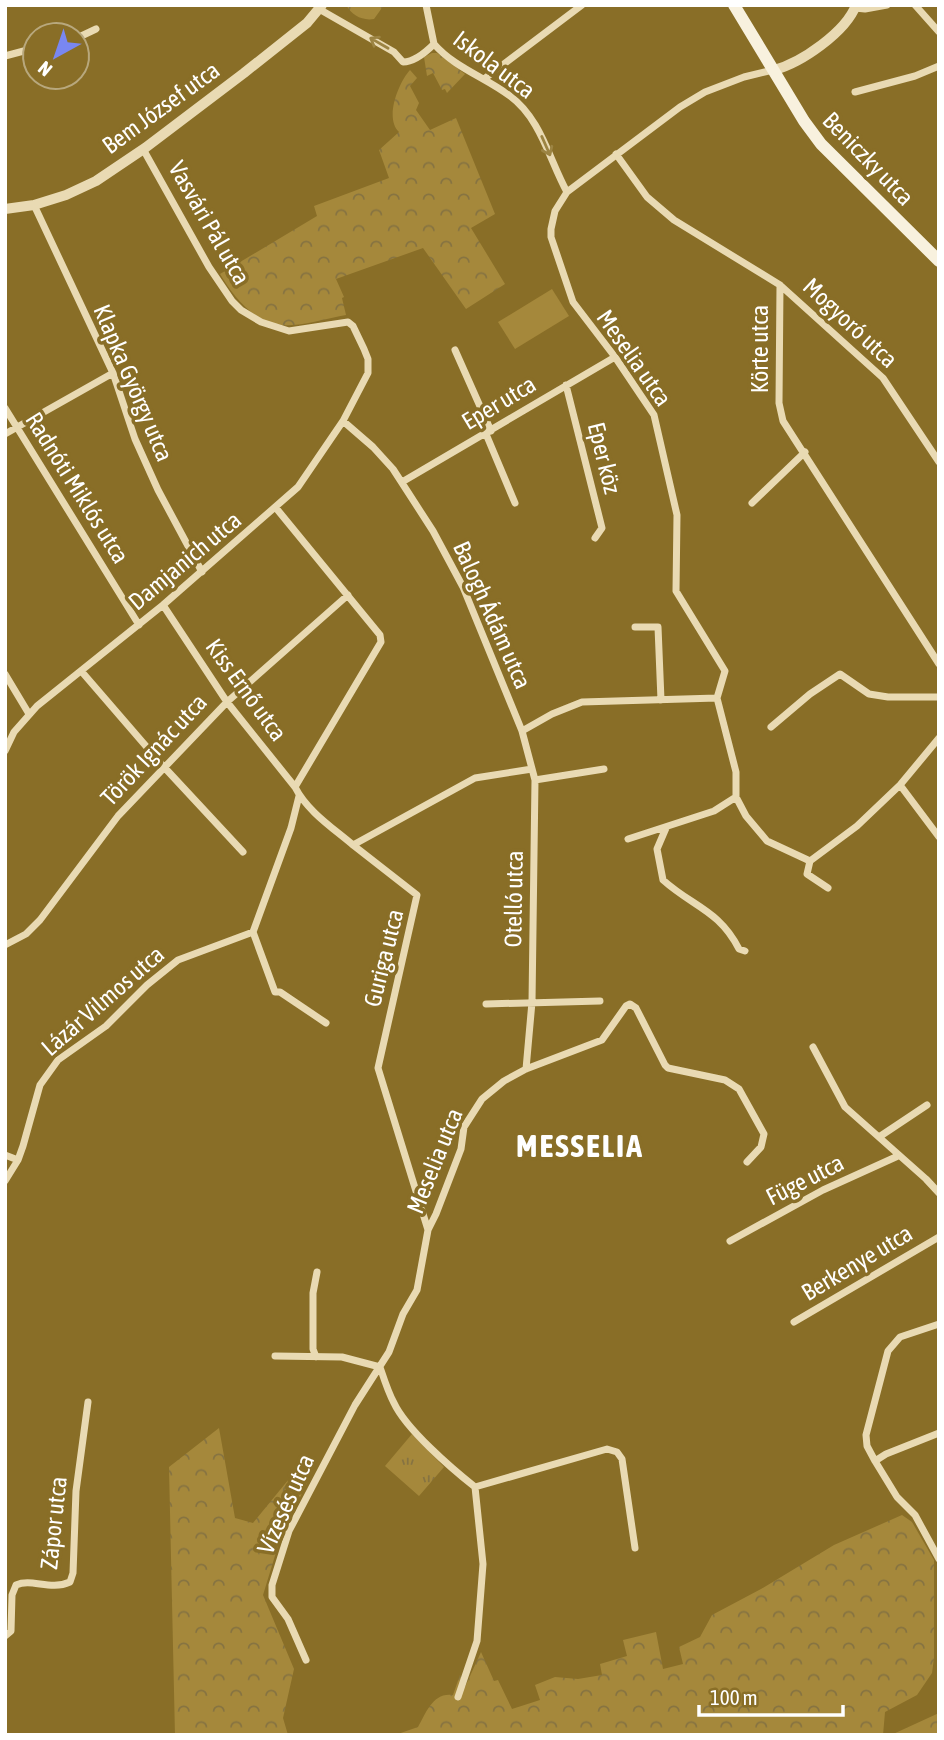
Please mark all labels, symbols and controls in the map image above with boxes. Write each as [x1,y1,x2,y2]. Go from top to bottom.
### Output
north arrow [21,21,91,91]
street label: Iskola utca [448,25,540,104]
one-way arrow [369,36,389,50]
street label: Bem József utca [97,56,224,159]
text: N [34,57,56,81]
street label: Beniczky utca [817,106,919,211]
one-way arrow [540,135,553,156]
street label: Vasvári Pál utca [163,156,256,289]
street label: Mogyoró utca [798,272,903,373]
street label: Klapka György utca [88,300,179,465]
street label: Meselia utca [592,305,677,411]
street label: Körte utca [746,305,773,393]
street label: Eper utca [457,370,540,435]
street label: Radnóti Miklós utca [20,407,135,568]
street label: Eper köz [583,419,626,497]
street label: Damjanich utca [123,506,246,615]
street label: Balogh Ádám utca [448,537,537,693]
street label: Kiss Ernő utca [200,634,292,746]
street label: Török Ignác utca [95,688,212,811]
street label: Otelló utca [499,850,528,948]
street label: Guriga utca [358,906,409,1009]
street label: Lázár Vilmos utca [36,940,169,1061]
street label: Meselia utca [401,1104,468,1217]
district label: MESSELIA [516,1127,644,1164]
street label: Füge utca [762,1149,848,1211]
street label: Berkenye utca [797,1219,917,1306]
street label: Vízesés utca [252,1450,319,1558]
street label: Zápor utca [35,1475,72,1571]
scale bar [699,1674,842,1718]
text: 100 m [710,1685,758,1709]

